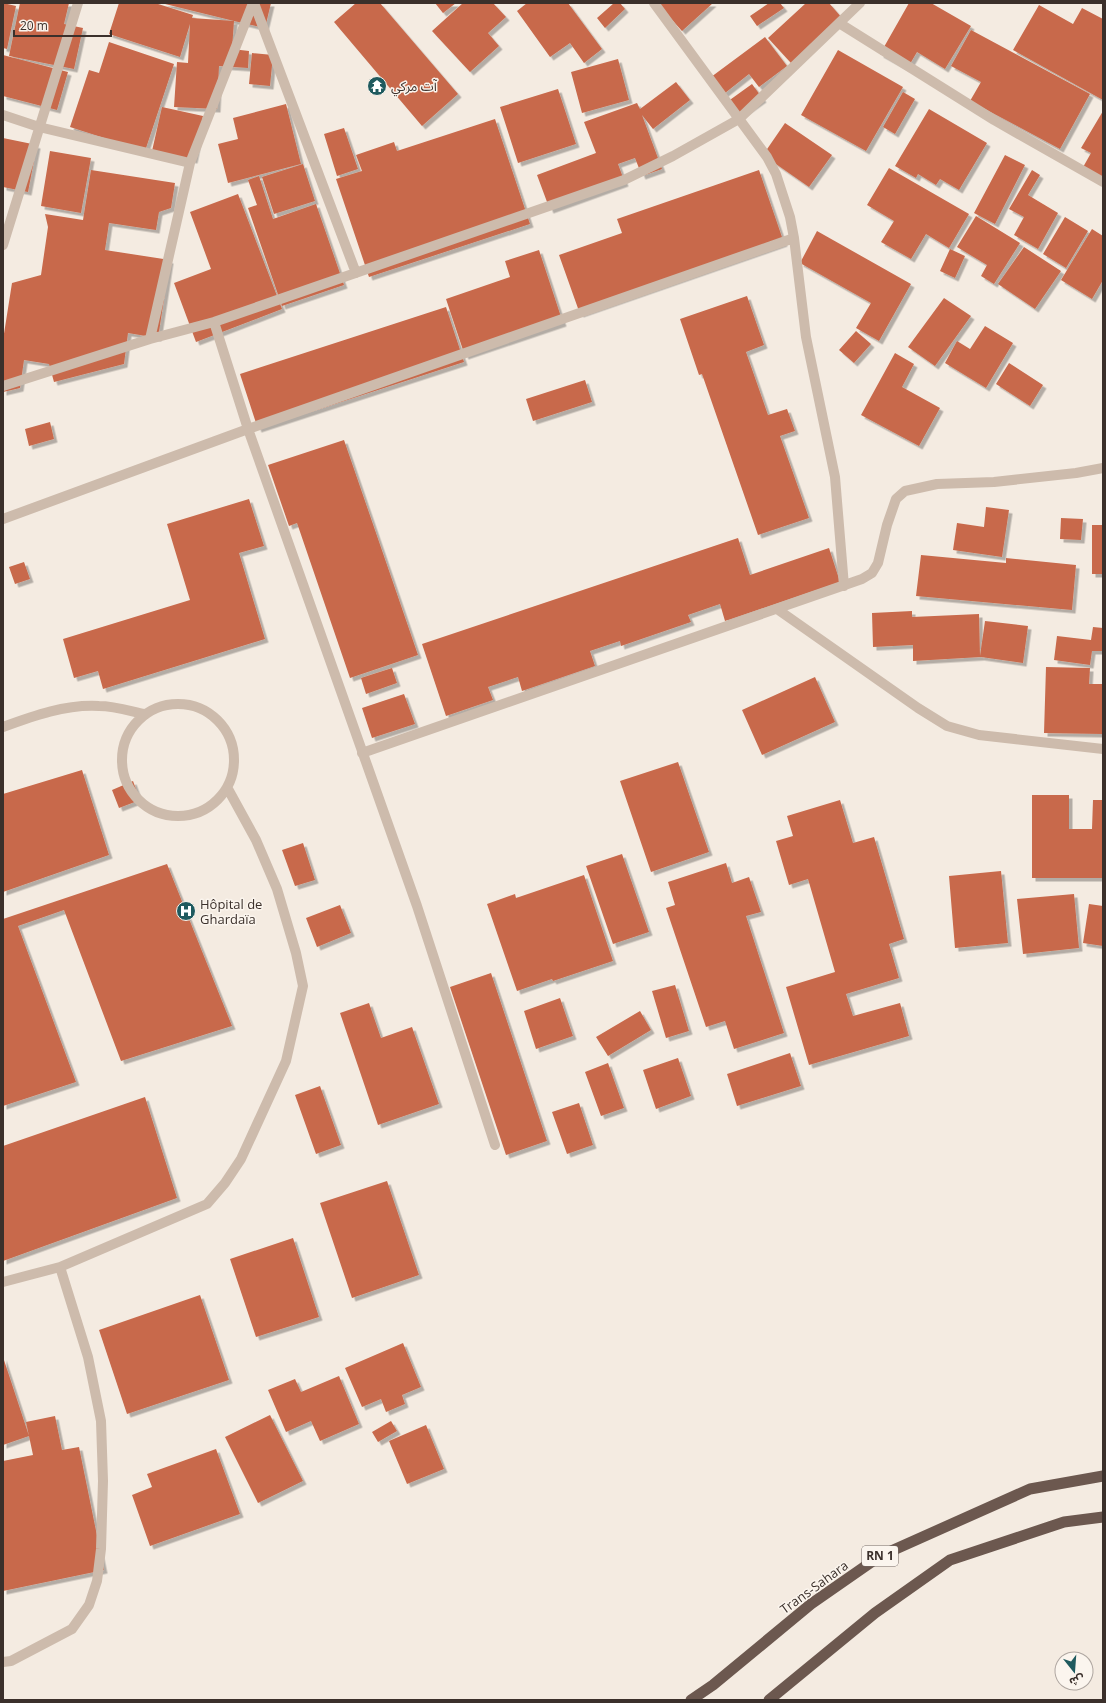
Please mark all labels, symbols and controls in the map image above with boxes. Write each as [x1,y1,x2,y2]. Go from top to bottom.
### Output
scale bar [14,12,111,38]
text: 20 m [20,17,48,34]
temple icon: آت مركي [366,75,388,97]
place label: آت مركي [391,77,438,97]
place label: Hôpital de Ghardaïa [200,895,262,928]
hospital icon: Hôpital de Ghardaïa [175,900,197,922]
road number: RN 1 [862,1546,898,1566]
street label: Trans-Sahara [776,1556,852,1618]
north arrow [1054,1651,1094,1691]
text: ش [1068,1672,1086,1690]

